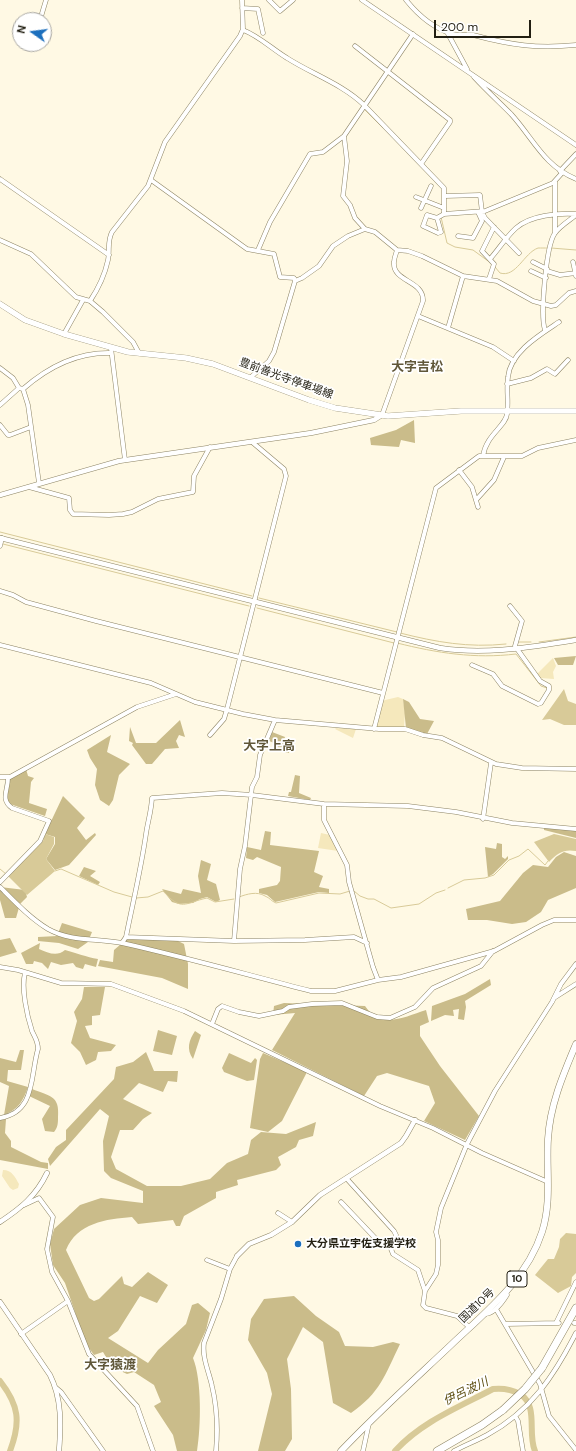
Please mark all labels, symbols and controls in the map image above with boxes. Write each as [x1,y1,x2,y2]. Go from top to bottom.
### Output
north arrow [12,12,52,52]
scale bar [436,12,533,38]
text: 200 m [441,19,478,35]
text: N [14,24,29,35]
street label: 豊前善光寺停車場線 [237,356,335,402]
district label: 大字吉松 [391,360,443,376]
district label: 大字上高 [243,739,295,755]
place label: 大分県立宇佐支援学校 [306,1237,416,1251]
marker: 大分県立宇佐支援学校 [293,1239,303,1249]
road number: 10 [507,1271,527,1287]
street label: 国道10号 [457,1286,497,1326]
district label: 大字猿渡 [84,1358,136,1374]
water label: 伊呂波川 [441,1375,491,1409]

